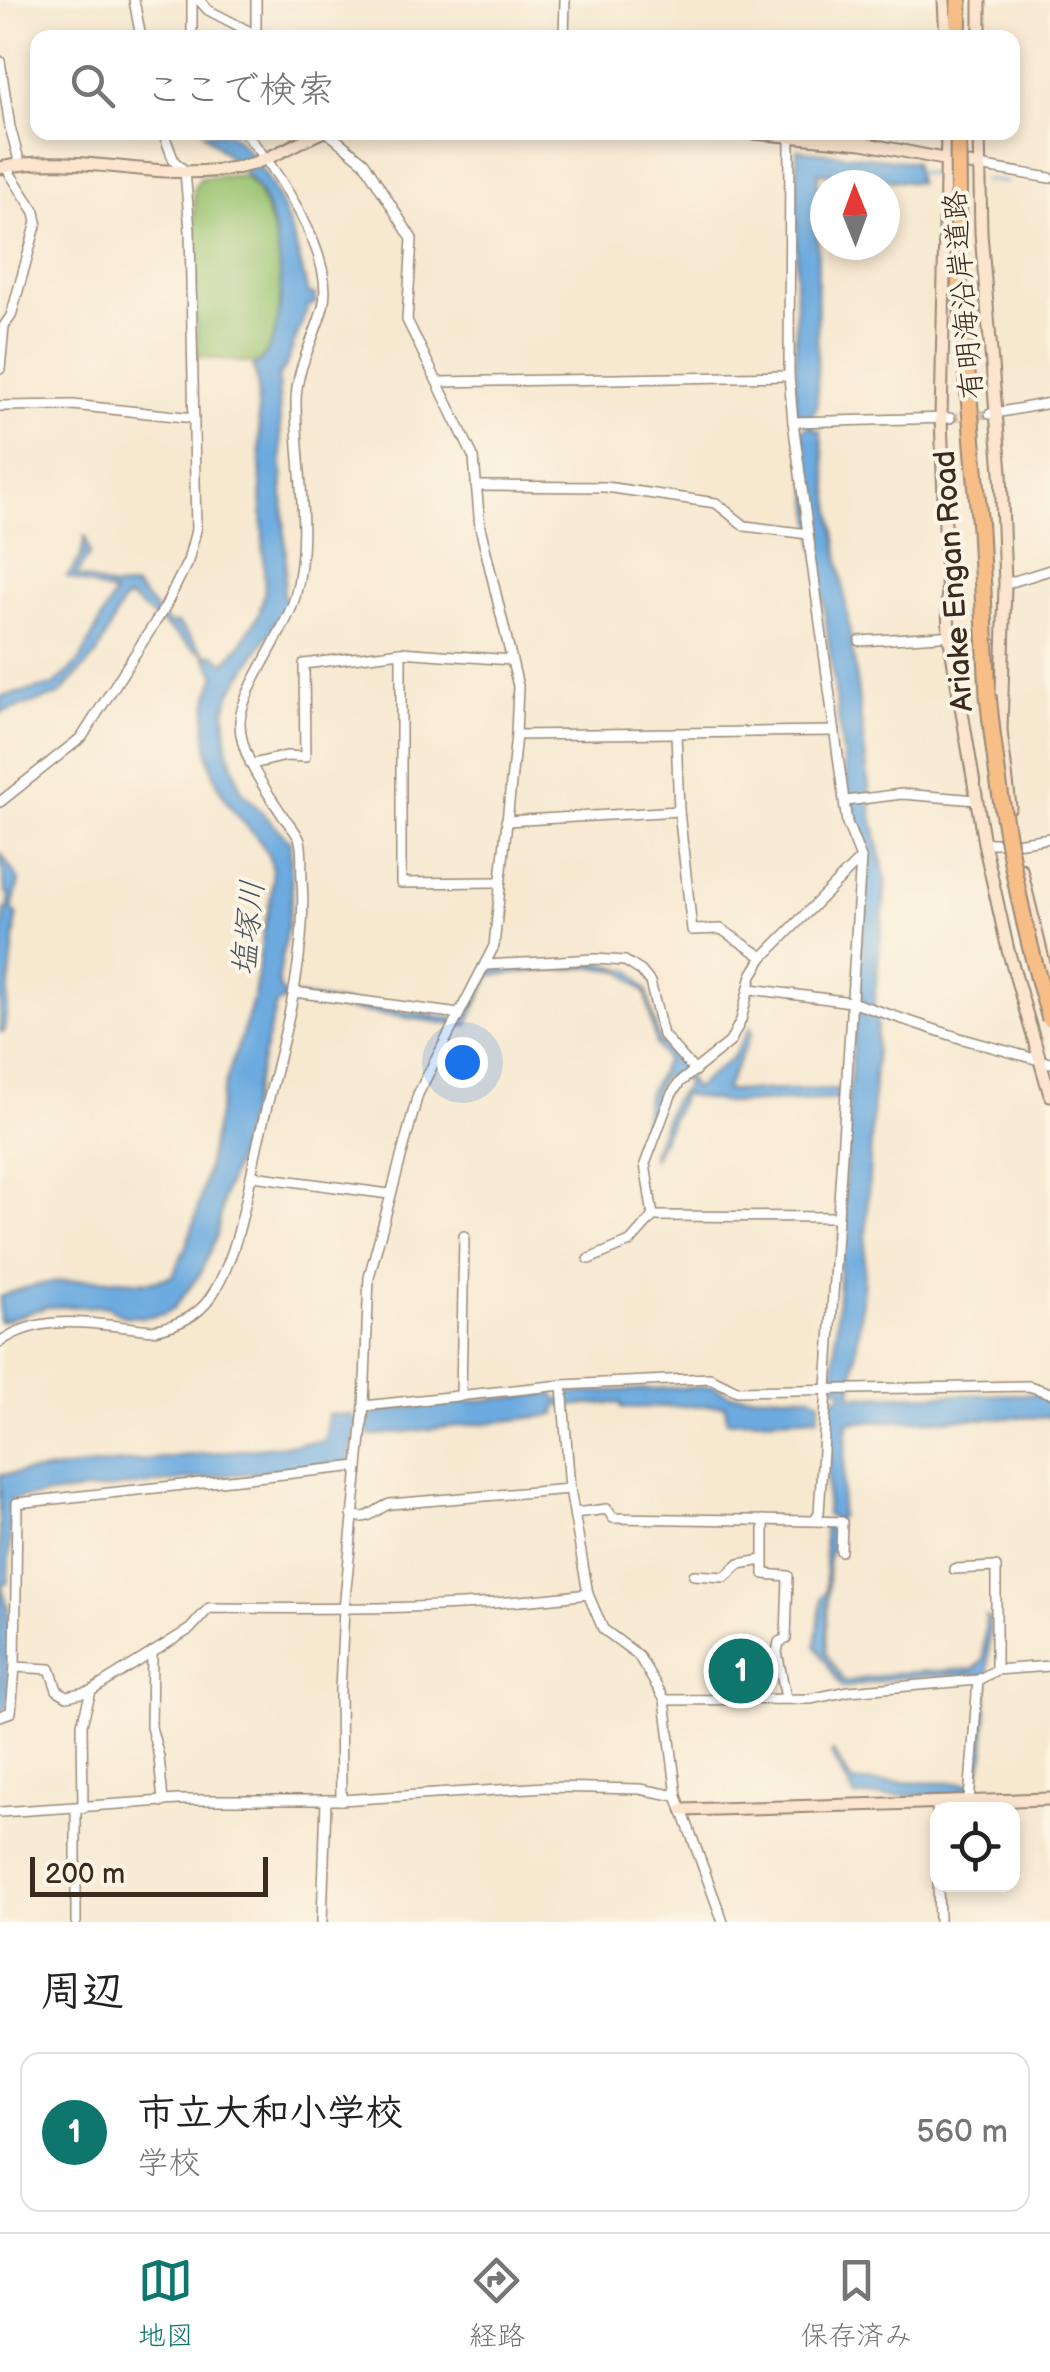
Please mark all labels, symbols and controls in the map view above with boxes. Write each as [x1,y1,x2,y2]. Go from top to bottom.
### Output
search box [30,30,1020,140]
icon: search [65,58,120,113]
text: ここで検索 [145,68,335,113]
north arrow [810,170,900,260]
street label: 有明海沿岸道路 [937,189,991,401]
street label: Ariake Engan Road [927,449,981,713]
water label: 塩塚川 [225,878,273,978]
your location [437,1037,488,1088]
pin: 1 [708,1634,774,1708]
map controls [930,1802,1020,1892]
button: locate [930,1802,1020,1892]
scale bar [30,1852,268,1896]
text: 200 m [45,1858,125,1891]
text: 周辺 [40,1967,124,2018]
text: 市立大和小学校 [137,2091,403,2136]
text: 1 [68,2113,81,2152]
text: 560 m [916,2113,1008,2152]
text: 学校 [137,2144,201,2183]
tab: 地図 [138,2253,194,2353]
tab: 経路 [469,2253,525,2353]
tab: 保存済み [800,2253,912,2353]

